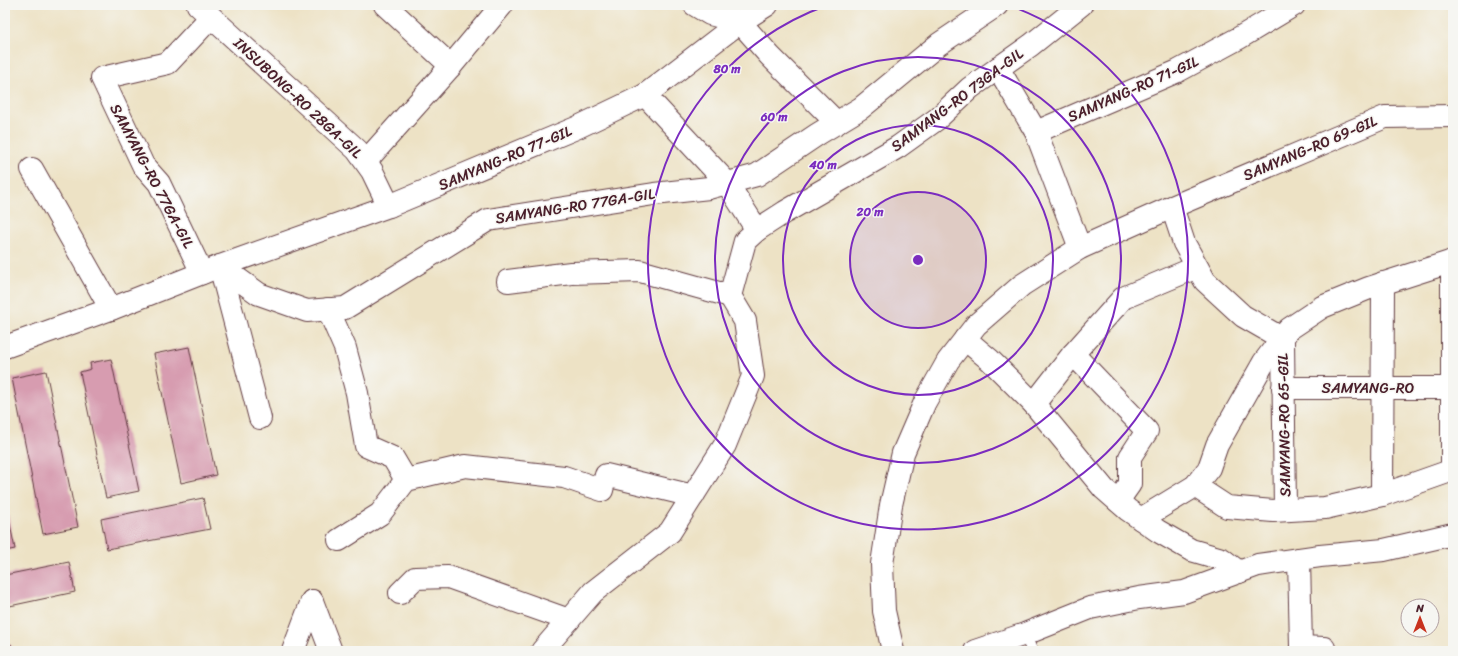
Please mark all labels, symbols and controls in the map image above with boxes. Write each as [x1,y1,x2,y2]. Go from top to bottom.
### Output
street label: INSUBONG-RO 28GA-GIL [227,30,369,165]
street label: SAMYANG-RO 73GA-GIL [885,41,1029,159]
street label: SAMYANG-RO 71-GIL [1063,48,1203,130]
text: 80 m [712,58,741,80]
street label: SAMYANG-RO 77GA-GIL [103,99,201,253]
text: 60 m [760,106,788,128]
street label: SAMYANG-RO 69-GIL [1239,108,1381,188]
street label: SAMYANG-RO 77-GIL [434,118,576,198]
text: 40 m [808,154,837,176]
street label: SAMYANG-RO 77GA-GIL [493,181,657,231]
text: 20 m [856,201,884,223]
centre of rings [911,253,925,267]
street label: SAMYANG-RO 65-GIL [1270,353,1298,497]
street label: SAMYANG-RO [1322,375,1414,401]
north arrow [1400,598,1440,638]
text: N [1415,599,1424,618]

